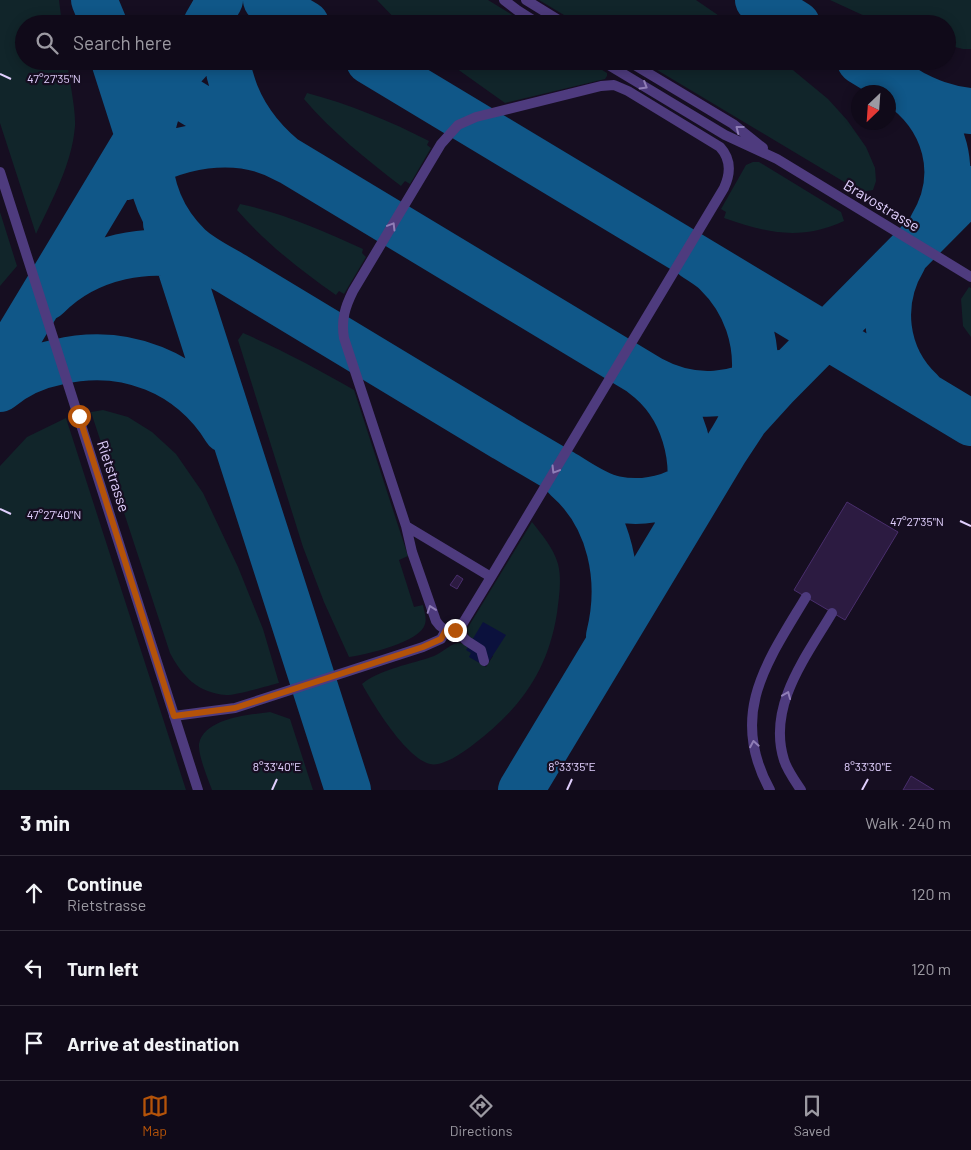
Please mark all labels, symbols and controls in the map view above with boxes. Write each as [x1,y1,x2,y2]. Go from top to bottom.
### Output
search box [15,15,956,70]
icon: search [33,29,61,57]
text: Search here [73,31,172,54]
text: 47°27'35"N [27,71,81,85]
one-way arrow [638,80,647,90]
north arrow [851,85,896,130]
one-way arrow [736,127,745,135]
street label: Bravostrasse [841,175,923,235]
one-way arrow [386,222,396,231]
route start [68,405,91,428]
street label: Rietstrasse [94,438,134,514]
one-way arrow [551,464,561,473]
text: 47°27'40"N [27,507,81,521]
text: 47°27'35"N [890,514,944,528]
one-way arrow [427,605,437,614]
route end [444,619,467,642]
one-way arrow [781,691,791,700]
one-way arrow [750,740,760,749]
text: 8°33'40"E [253,759,301,773]
text: 8°33'35"E [548,759,596,773]
text: 8°33'30"E [844,759,892,773]
text: 3 min [20,810,70,835]
text: Walk · 240 m [865,813,951,832]
text: Continue [67,872,143,895]
icon: ahead [20,879,48,907]
text: 120 m [911,884,951,903]
text: Rietstrasse [67,895,146,914]
icon: left [20,954,48,982]
text: Turn left [67,957,138,980]
text: 120 m [911,959,951,978]
icon: arrive [20,1029,48,1057]
text: Arrive at destination [67,1032,239,1055]
tab: Map [141,1092,169,1139]
tab: Directions [450,1092,512,1139]
tab: Saved [794,1092,830,1139]

